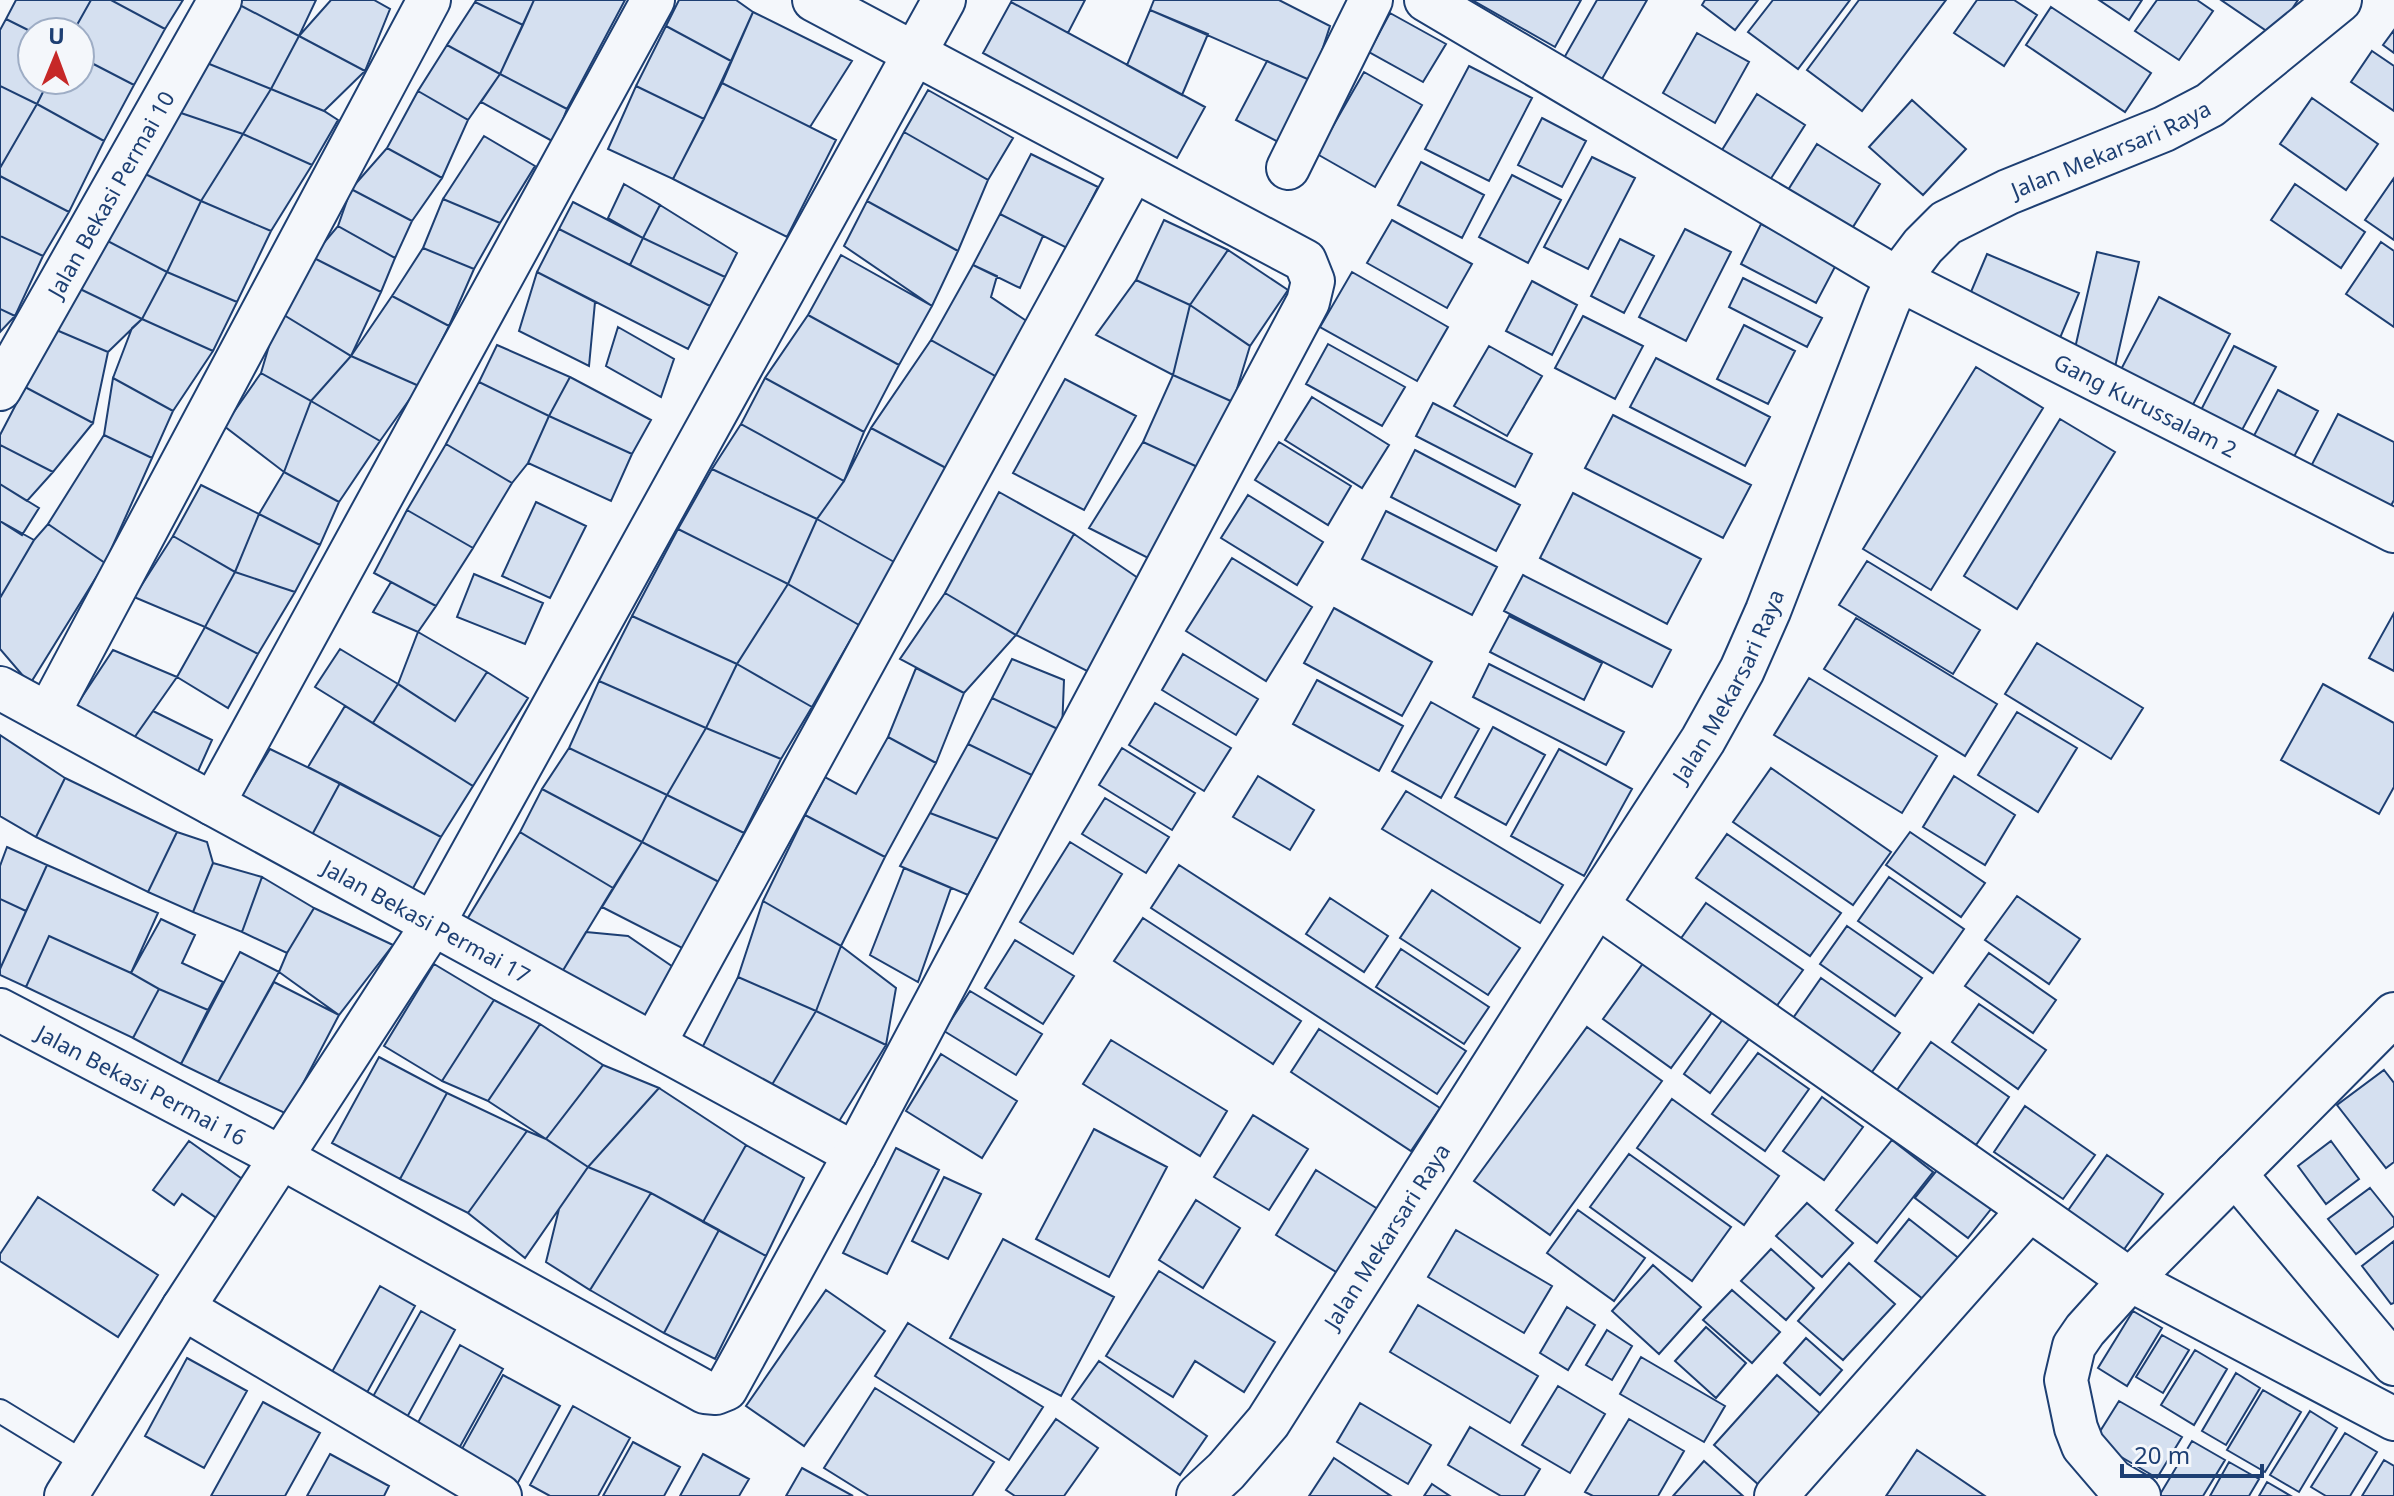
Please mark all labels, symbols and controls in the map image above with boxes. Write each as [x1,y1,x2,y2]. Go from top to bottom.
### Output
north arrow [16,16,96,96]
text: U [48,20,65,50]
street label: Jalan Bekasi Permai 10 [39,85,181,305]
street label: Jalan Mekarsari Raya [2004,92,2215,205]
street label: Gang Kurussalam 2 [2049,346,2242,464]
street label: Jalan Mekarsari Raya [1664,585,1790,790]
street label: Jalan Bekasi Permai 17 [316,851,536,989]
street label: Jalan Bekasi Permai 16 [30,1016,252,1152]
street label: Jalan Mekarsari Raya [1315,1137,1456,1336]
scale bar [2122,1428,2262,1478]
text: 20 m [2134,1438,2190,1471]

